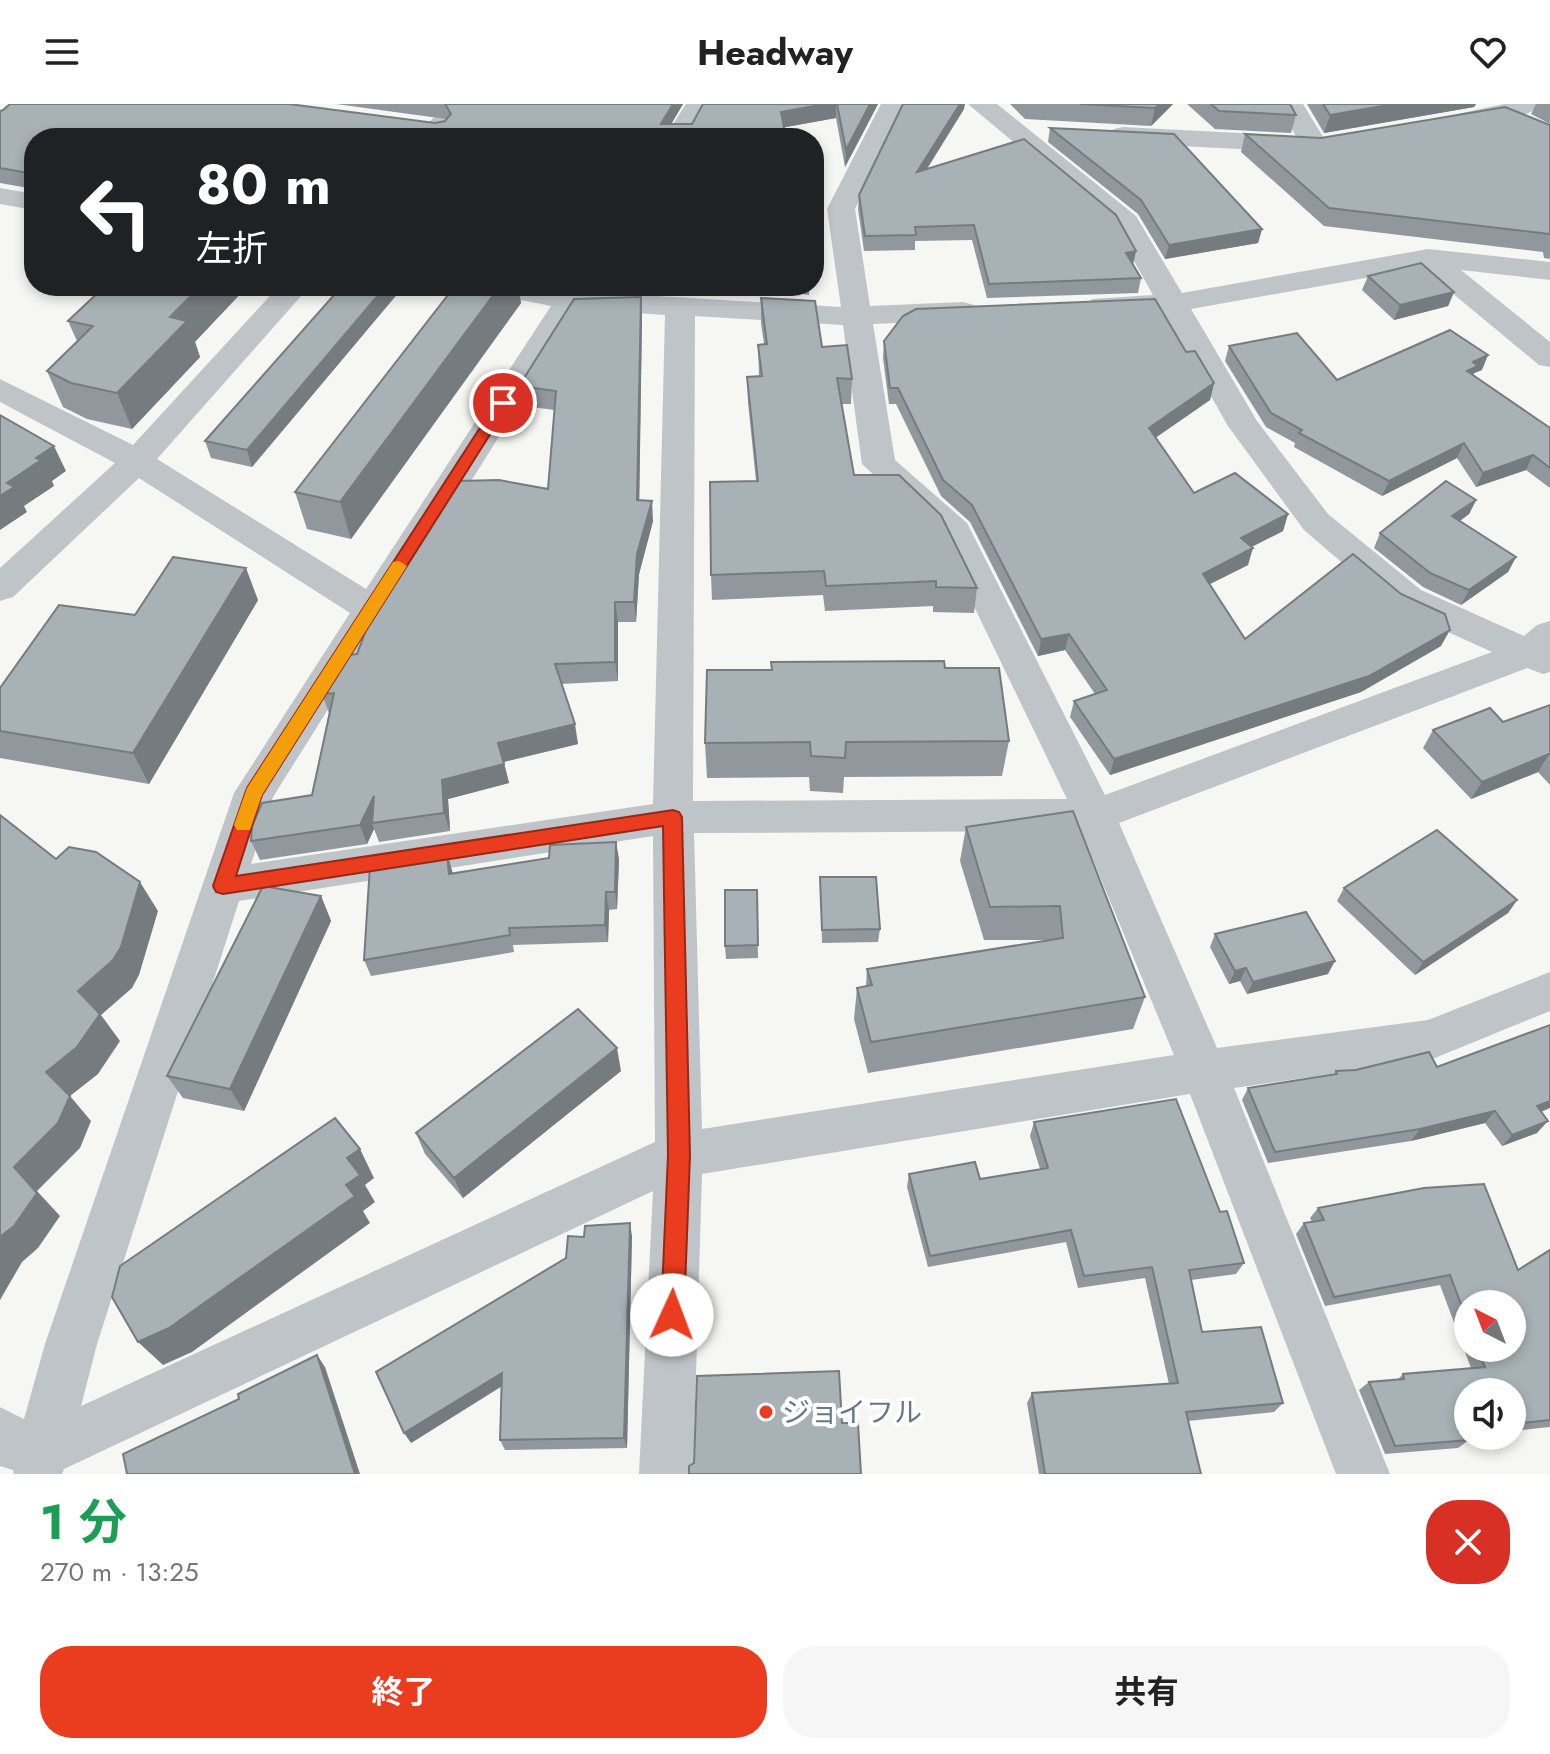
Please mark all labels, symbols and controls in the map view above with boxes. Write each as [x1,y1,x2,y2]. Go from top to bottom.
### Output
text: Headway [697,26,853,78]
icon: menu [40,30,84,74]
icon: heart [1466,30,1510,74]
text: 80 m [196,144,331,225]
icon: left [64,160,168,264]
text: 左折 [196,222,268,274]
pin [469,369,537,437]
icon: arrive [481,381,525,425]
position arrow [630,1273,714,1357]
north arrow [1454,1290,1526,1362]
map controls [1454,1290,1526,1450]
button: sound [1454,1378,1526,1450]
place label: ジョイフル [782,1392,922,1433]
marker: ジョイフル [757,1403,775,1421]
text: 1 分 [40,1488,127,1557]
button: close [1426,1500,1510,1584]
text: 270 m · 13:25 [40,1553,199,1591]
button: 終了 [40,1646,767,1738]
button: 共有 [783,1646,1510,1738]

